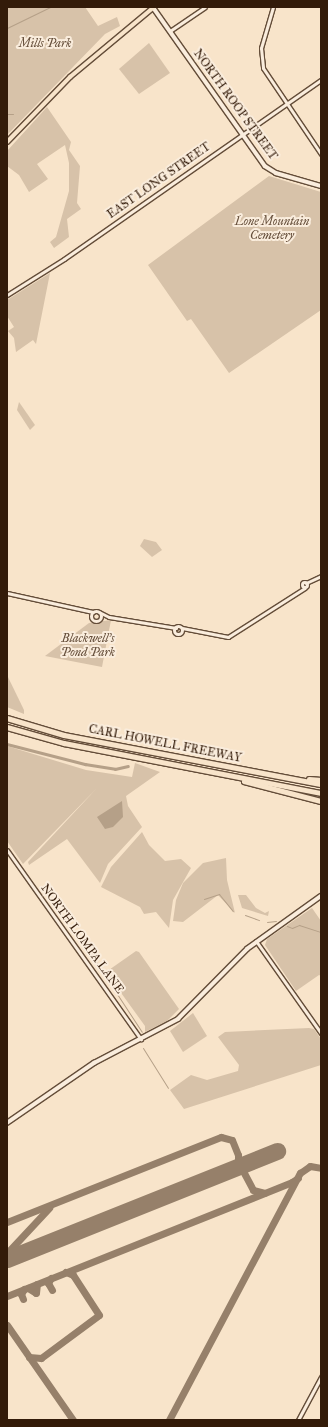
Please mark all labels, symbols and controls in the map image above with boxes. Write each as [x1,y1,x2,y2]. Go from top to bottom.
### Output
park label: Mills Park [19,37,71,51]
street label: NORTH ROOP STREET [190,47,280,163]
street label: EAST LONG STREET [105,140,213,222]
park label: Lone Mountain Cemetery [235,215,309,243]
park label: Blackwell's Pond Park [61,632,115,660]
street label: CARL HOWELL FREEWAY [87,722,243,766]
street label: NORTH LOMPA LANE [37,881,127,997]

